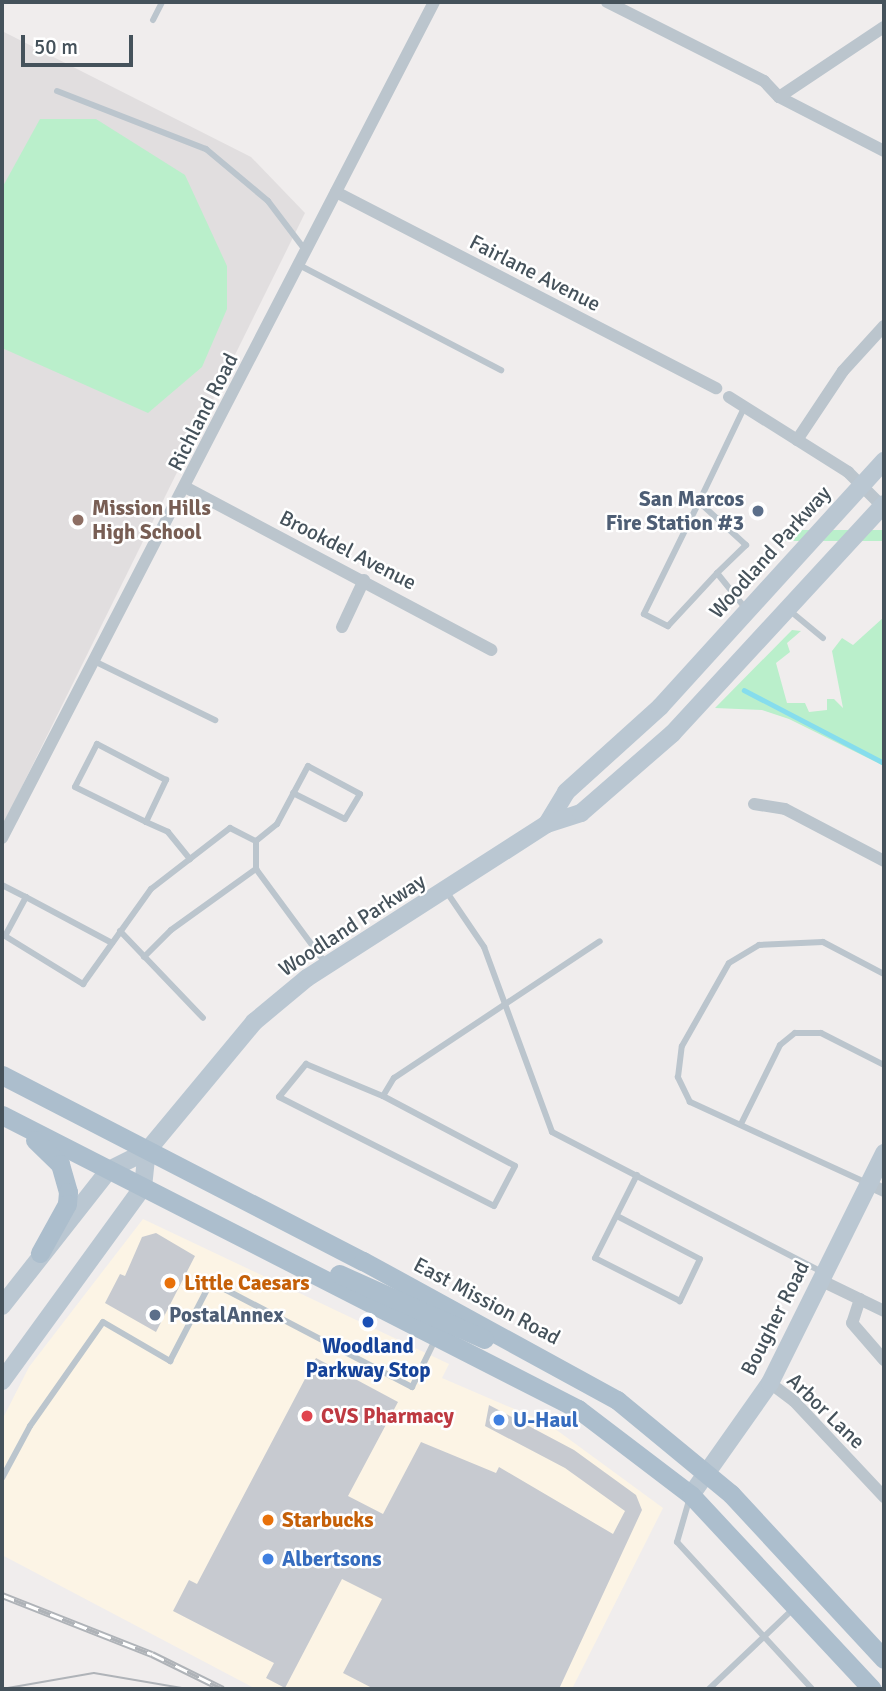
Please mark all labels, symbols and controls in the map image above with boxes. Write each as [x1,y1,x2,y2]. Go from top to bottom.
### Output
scale bar [24,21,136,65]
text: 50 m [34,34,78,60]
street label: Fairlane Avenue [465,229,605,317]
street label: Richland Road [163,349,243,475]
street label: Woodland Parkway [704,481,836,623]
place label: San Marcos Fire Station #3 [606,486,744,536]
place label: Mission Hills High School [92,495,211,545]
marker: San Marcos Fire Station #3 [750,503,766,519]
street label: Brookdel Avenue [275,505,421,595]
marker: Mission Hills High School [70,512,86,528]
street label: Woodland Parkway [274,868,430,982]
street label: East Mission Road [409,1252,565,1350]
street label: Bougher Road [735,1256,815,1380]
place label: Little Caesars [184,1270,310,1296]
marker: Little Caesars [162,1275,178,1291]
place label: PostalAnnex [169,1302,284,1328]
marker: PostalAnnex [147,1307,163,1323]
marker: Woodland Parkway Stop [360,1314,376,1330]
place label: Woodland Parkway Stop [305,1333,431,1383]
street label: Arbor Lane [782,1368,870,1454]
place label: CVS Pharmacy [321,1403,454,1429]
place label: U-Haul [513,1407,578,1433]
marker: CVS Pharmacy [299,1408,315,1424]
marker: U-Haul [491,1412,507,1428]
place label: Starbucks [282,1507,374,1533]
marker: Starbucks [260,1512,276,1528]
place label: Albertsons [282,1546,381,1572]
marker: Albertsons [260,1551,276,1567]

